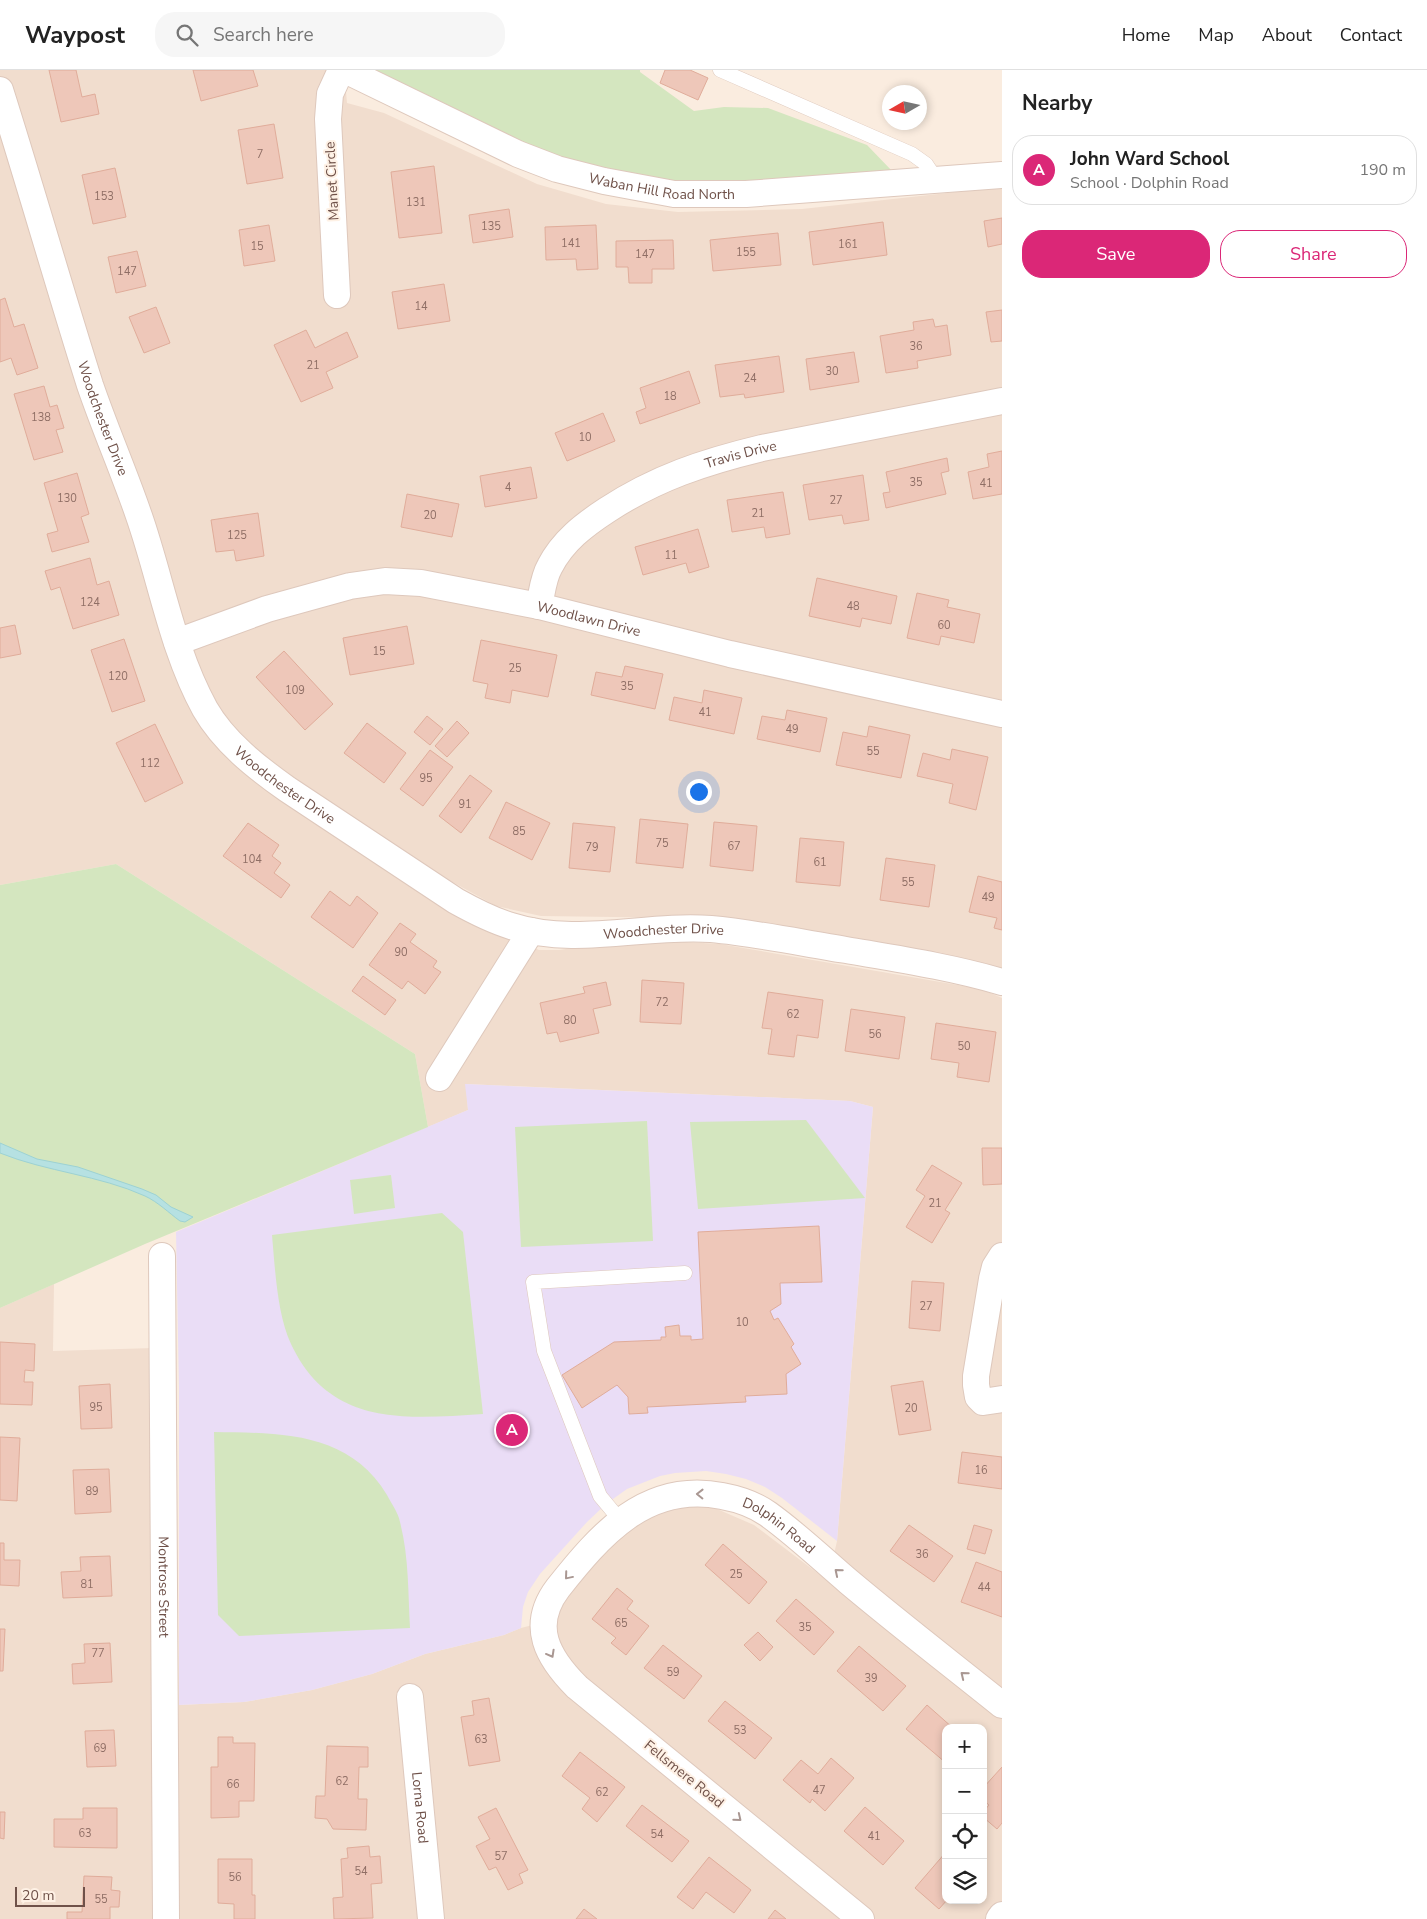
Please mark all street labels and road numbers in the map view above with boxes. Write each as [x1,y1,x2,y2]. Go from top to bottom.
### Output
street label: Manet Circle [320,141,344,221]
street label: Waban Hill Road North [587,168,735,204]
street label: Woodchester Drive [73,358,133,478]
street label: Travis Drive [702,436,778,473]
street label: Woodlawn Drive [535,596,643,641]
street label: Woodchester Drive [230,742,339,828]
street label: Woodchester Drive [603,919,725,944]
street label: Dolphin Road [740,1493,819,1558]
street label: Montrose Street [154,1536,174,1638]
street label: Fellsmere Road [640,1736,728,1812]
street label: Lorna Road [408,1771,433,1844]

